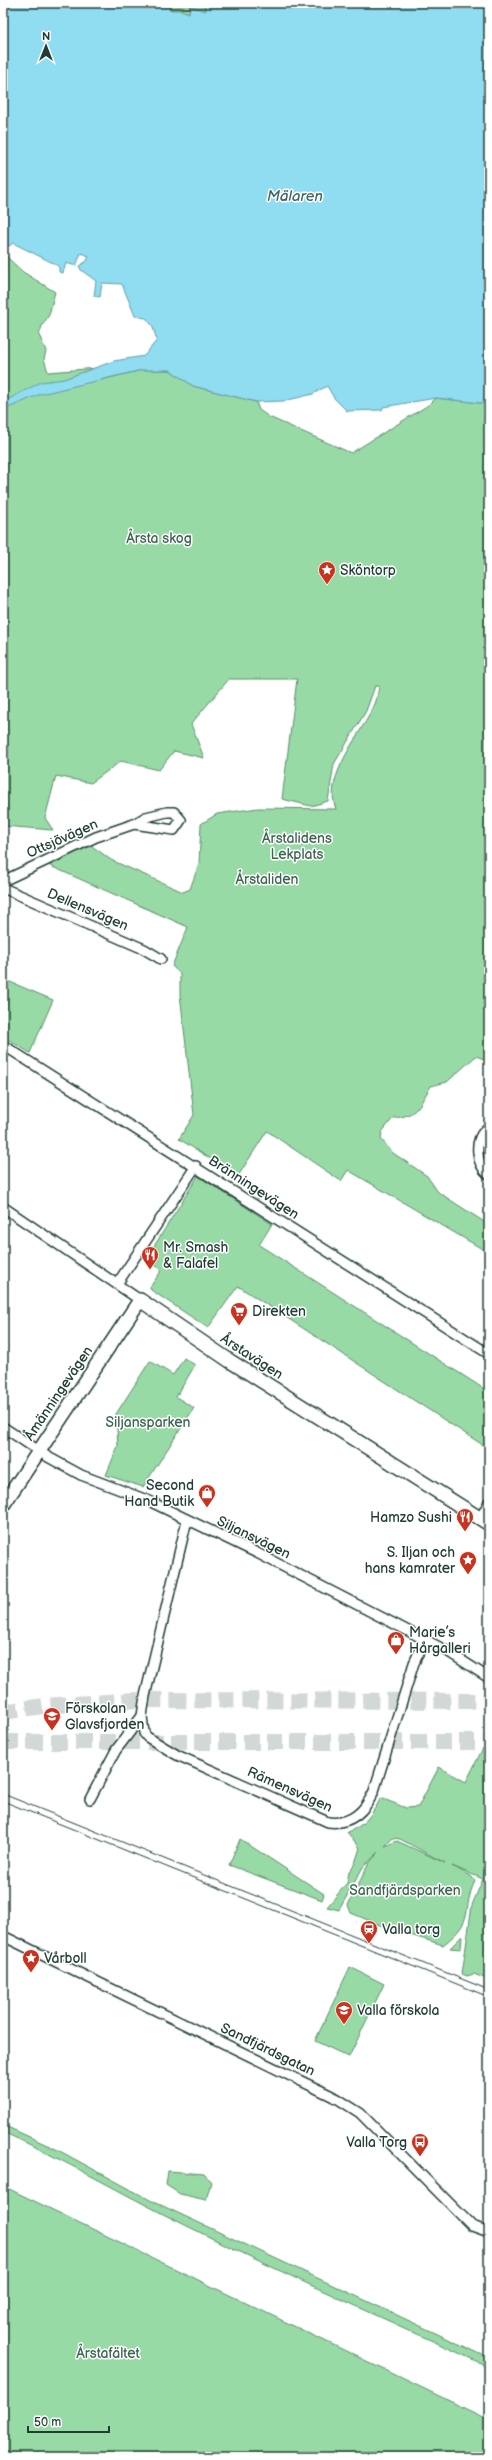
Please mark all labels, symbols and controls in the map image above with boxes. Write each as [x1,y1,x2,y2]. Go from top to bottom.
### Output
north arrow [26,26,66,66]
text: N [42,30,50,43]
water label: Mälaren [267,187,323,206]
park label: Årsta skog [126,528,192,547]
place icon: Sköntorp [317,560,337,585]
place label: Sköntorp [340,562,396,579]
street label: Ottsjövägen [24,815,100,862]
park label: Årstalidens Lekplats [262,828,332,863]
park label: Årstaliden [236,869,299,888]
street label: Dellensvägen [45,885,131,934]
street label: Bränningevägen [205,1152,302,1223]
place label: Mr. Smash & Falafel [163,1239,228,1272]
restaurant icon: Mr. Smash & Falafel [140,1245,160,1270]
supermarket icon: Direkten [229,1301,249,1326]
place label: Direkten [252,1303,306,1320]
street label: Årstavägen [217,1328,287,1383]
street label: Åmänningevägen [19,1342,96,1444]
park label: Siljansparken [106,1414,191,1431]
place label: Second Hand Butik [124,1477,194,1510]
shop icon: Second Hand Butik [197,1483,217,1508]
restaurant icon: Hamzo Sushi [455,1507,475,1532]
place label: Hamzo Sushi [370,1509,452,1526]
street label: Siljansvägen [214,1512,293,1563]
place label: S. Iljan och hans kamrater [365,1544,456,1577]
place icon: S. Iljan och hans kamrater [458,1550,478,1575]
place label: Marie’s Hårgalleri [409,1624,471,1657]
shop icon: Marie’s Hårgalleri [386,1630,406,1655]
place label: Förskolan Glavsfjorden [65,1700,145,1733]
school or university icon: Förskolan Glavsfjorden [42,1706,62,1731]
street label: Rämensvägen [245,1763,335,1816]
park label: Sandfjärdsparken [349,1882,461,1899]
station icon: Valla torg [359,1919,379,1944]
place label: Valla torg [382,1921,440,1938]
place icon: Vårboll [21,1948,41,1973]
place label: Vårboll [44,1950,87,1967]
school or university icon: Valla förskola [334,2000,354,2025]
place label: Valla förskola [357,2002,440,2019]
street label: Sandfjärdsgatan [218,2019,318,2080]
bus stop icon: Valla Torg [410,2132,430,2157]
place label: Valla Torg [346,2134,407,2151]
park label: Årstafältet [76,2343,141,2362]
scale bar [28,2408,109,2434]
text: 50 m [34,2415,61,2430]

